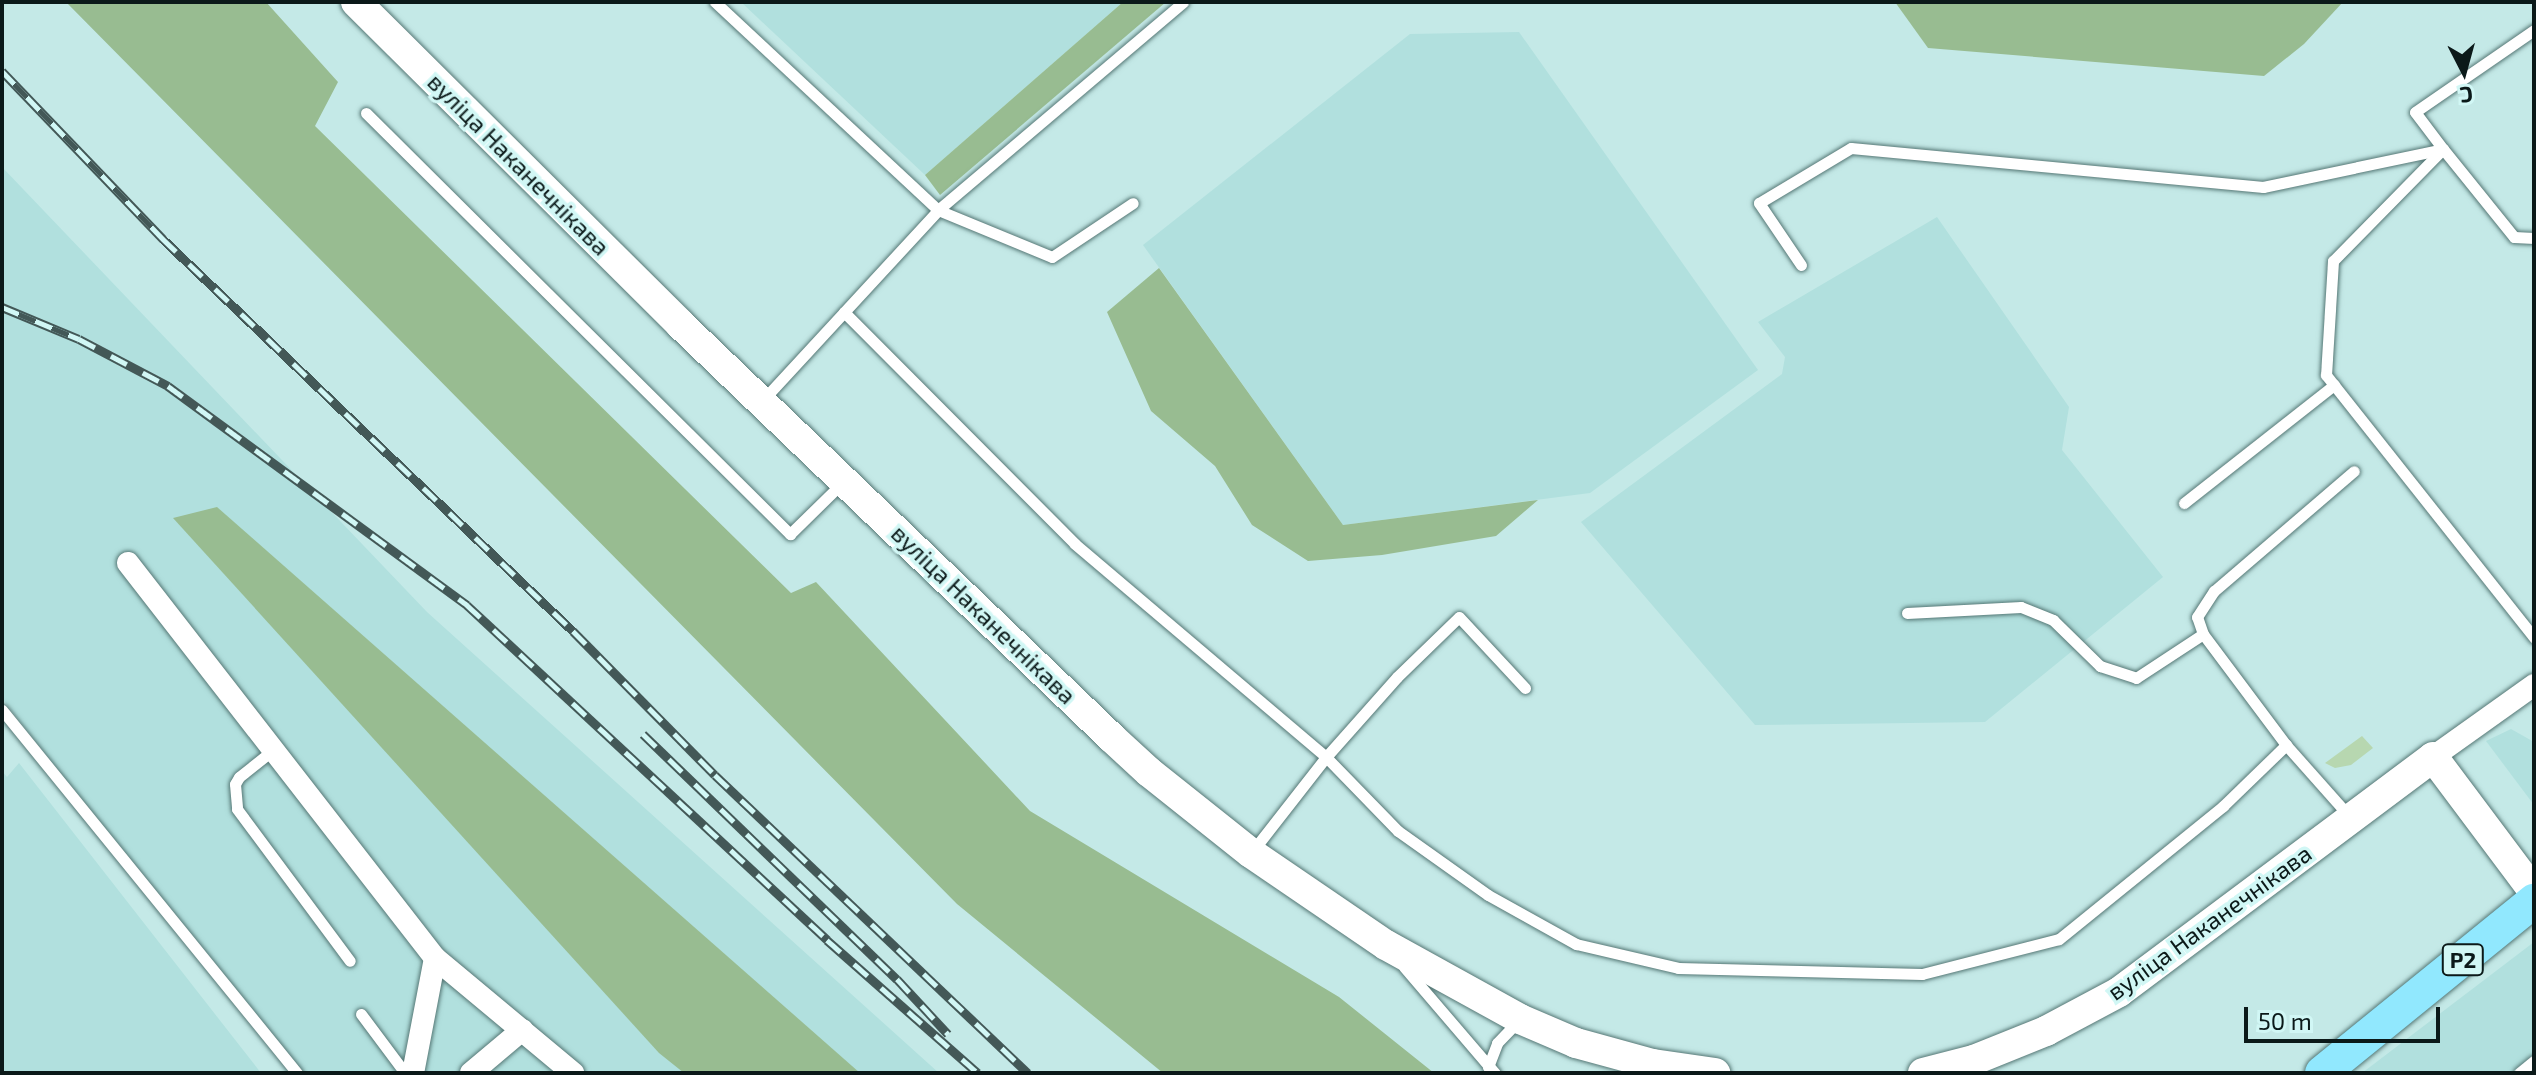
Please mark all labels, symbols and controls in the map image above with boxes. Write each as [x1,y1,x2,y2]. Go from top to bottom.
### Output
north arrow [2424,32,2504,112]
street label: вуліца Наканечнікава [422,67,616,261]
text: С [2459,82,2474,109]
street label: вуліца Наканечнікава [886,518,1082,710]
street label: вуліца Наканечнікава [2101,838,2317,1006]
road number: Р2 [2441,942,2485,978]
scale bar [2248,991,2444,1041]
text: 50 m [2258,1006,2312,1035]

